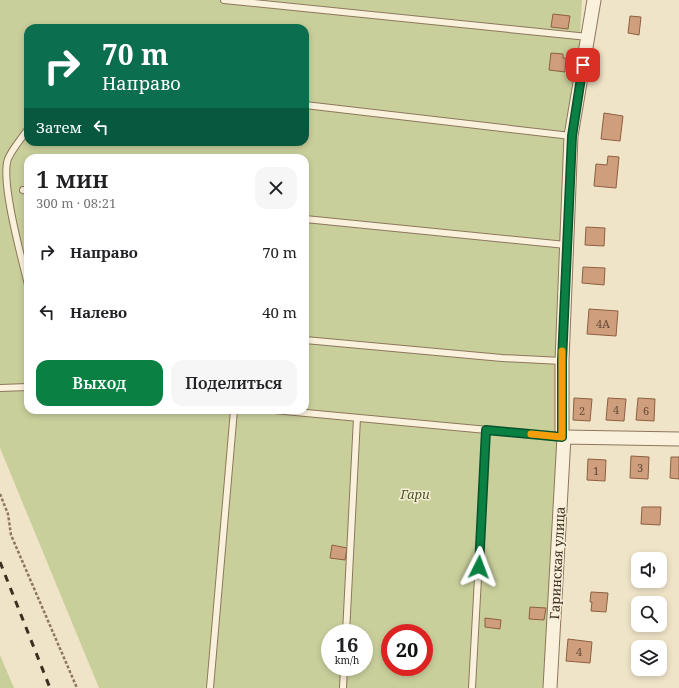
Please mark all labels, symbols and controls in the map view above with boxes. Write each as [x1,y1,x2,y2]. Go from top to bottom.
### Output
text: 70 m [102,35,169,73]
icon: right [36,40,88,92]
pin [566,48,600,82]
icon: arrive [572,54,594,76]
text: Направо [102,71,181,95]
icon: left [90,116,112,138]
text: Затем [36,117,82,137]
text: 1 мин [36,162,108,195]
button: close [255,167,297,209]
text: 300 m · 08:21 [36,194,116,212]
icon: right [36,241,58,263]
text: Направо [70,242,138,262]
text: 70 m [262,242,297,262]
icon: left [36,301,58,323]
text: Налево [70,302,127,322]
text: 40 m [262,302,297,322]
house number: 4А [596,316,610,331]
button: Выход [36,360,163,406]
button: Поделиться [171,360,297,406]
house number: 4 [613,402,619,417]
house number: 2 [579,403,585,418]
house number: 6 [643,403,649,418]
house number: 3 [637,460,643,475]
house number: 1 [593,463,599,478]
park label: Гари [399,485,430,503]
street label: Гаринская улица [545,506,569,620]
position arrow [458,546,500,588]
map controls [631,552,667,676]
button: sound [631,552,667,588]
button: search [631,596,667,632]
speed limit sign: 20 [381,624,433,676]
text: 16 [336,631,358,658]
button: layers [631,640,667,676]
house number: 4 [576,644,582,659]
text: km/h [335,653,359,667]

